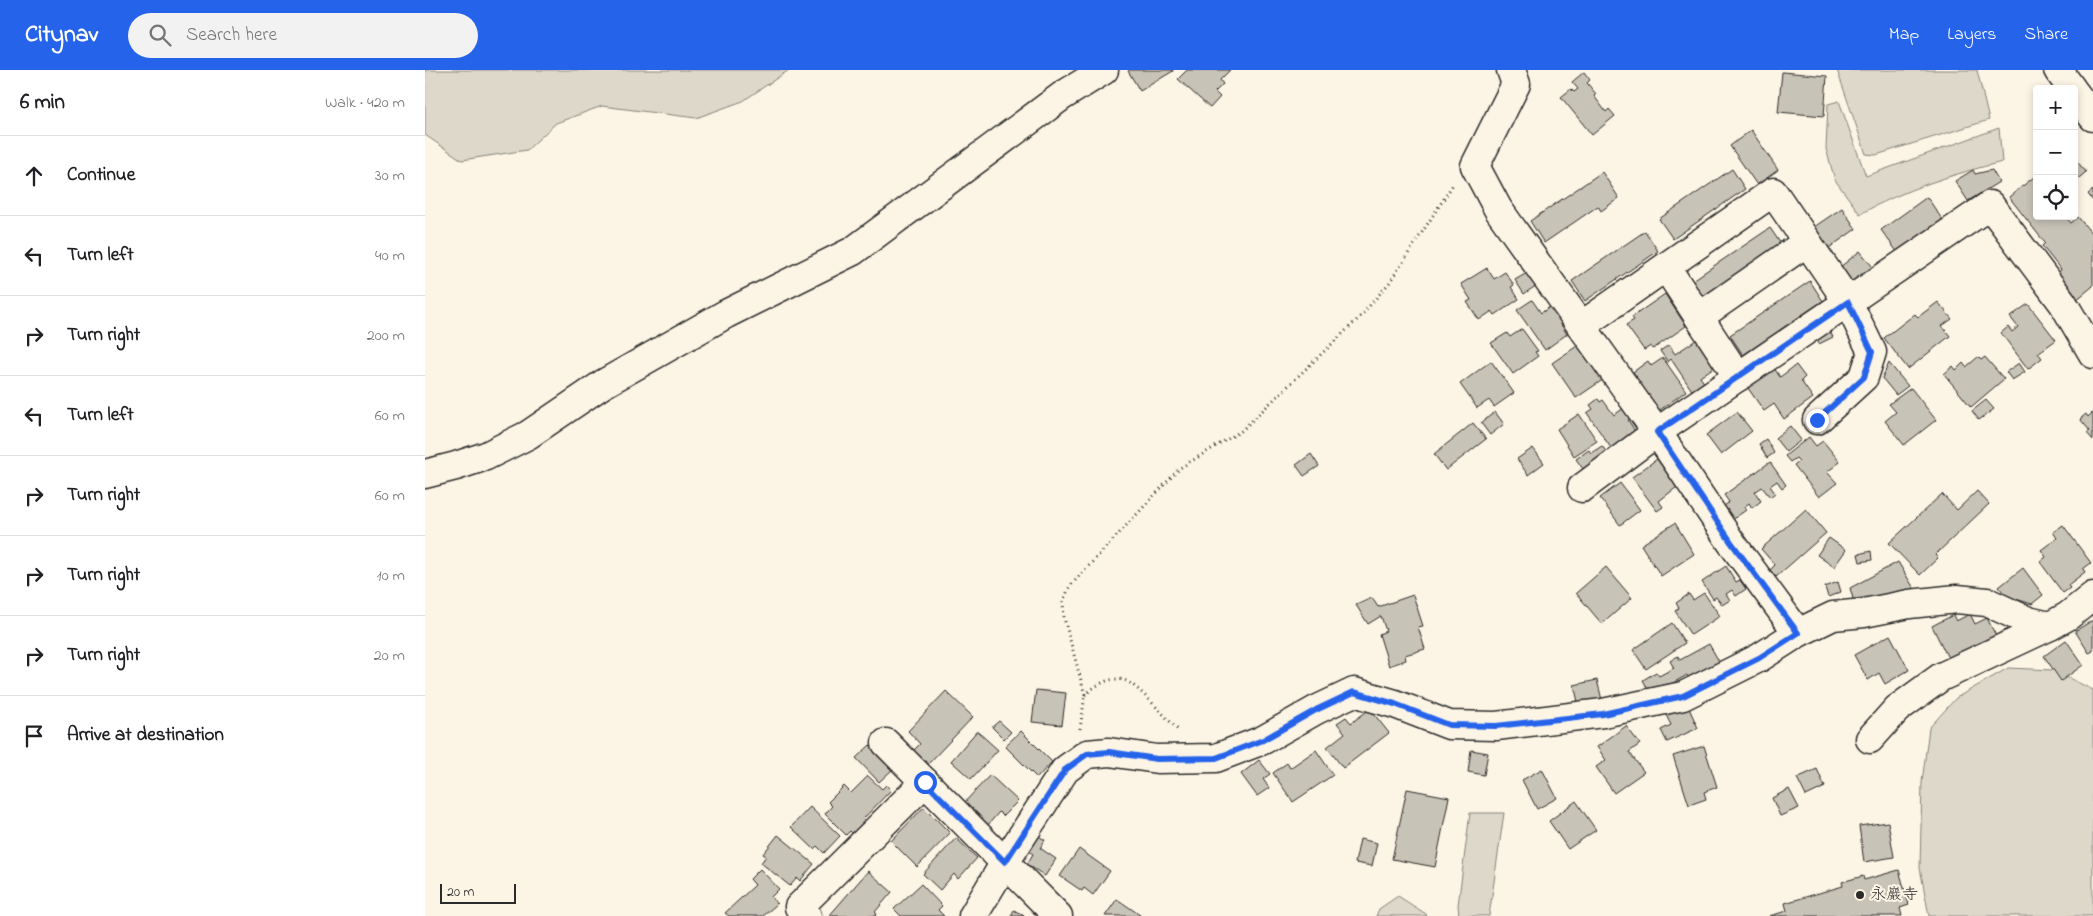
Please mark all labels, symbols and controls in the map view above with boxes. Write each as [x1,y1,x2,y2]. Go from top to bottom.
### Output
search box [128,13,478,58]
text: Citynav [25,18,98,53]
icon: search [146,21,174,49]
text: Search here [186,22,277,49]
text: Map [1889,22,1919,48]
text: Layers [1947,22,1997,48]
text: Share [2025,22,2068,48]
map controls [2033,85,2078,220]
button: + [2033,85,2078,130]
text: 6 min [20,88,65,118]
text: Walk · 420 m [325,91,405,115]
button: − [2033,130,2078,175]
icon: ahead [20,162,48,190]
text: Continue [67,162,135,189]
text: 30 m [375,164,405,188]
button: locate [2033,175,2078,220]
icon: left [20,242,48,270]
text: Turn left [67,242,134,269]
text: 40 m [375,244,405,268]
icon: right [20,322,48,350]
text: Turn right [67,322,140,349]
text: 200 m [367,324,405,348]
icon: left [20,402,48,430]
text: Turn left [67,402,134,429]
text: 60 m [375,404,405,428]
route end [1806,409,1829,432]
icon: right [20,482,48,510]
text: Turn right [67,482,140,509]
text: 60 m [375,484,405,508]
icon: right [20,562,48,590]
text: Turn right [67,562,140,589]
text: 10 m [377,564,405,588]
icon: right [20,642,48,670]
text: Turn right [67,642,140,669]
text: 20 m [374,644,405,668]
icon: arrive [20,722,48,750]
text: Arrive at destination [67,722,224,749]
route start [914,771,937,794]
scale bar [440,881,516,904]
text: 20 m [447,882,474,903]
place label: 永巖寺 [1870,883,1918,907]
marker: 永巖寺 [1854,889,1866,901]

